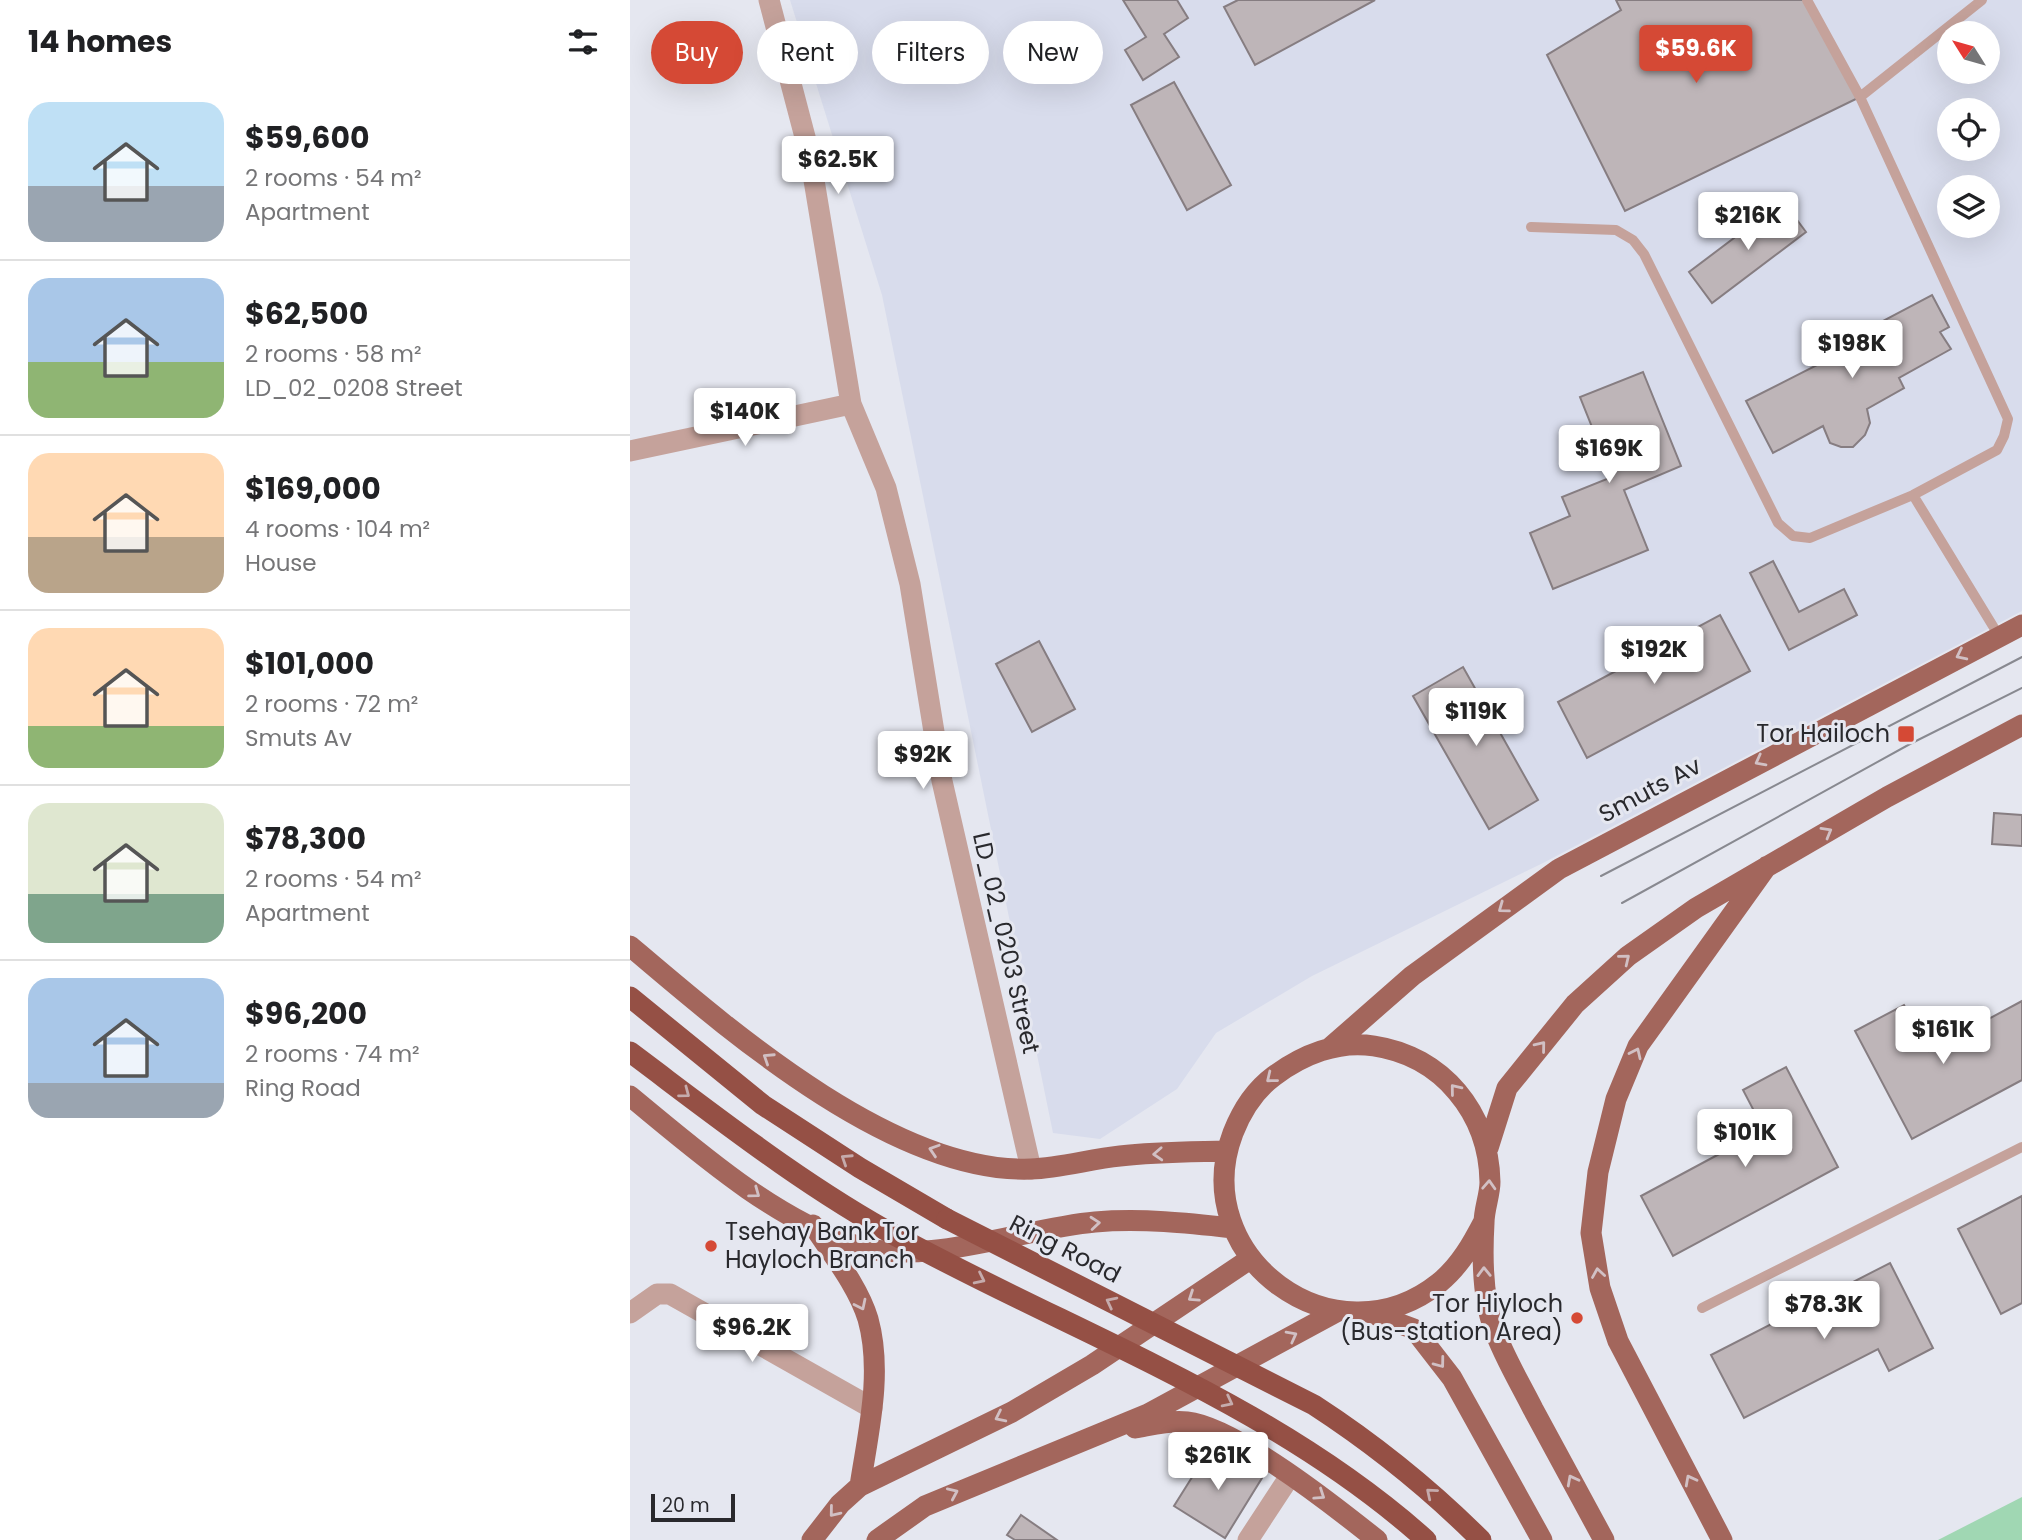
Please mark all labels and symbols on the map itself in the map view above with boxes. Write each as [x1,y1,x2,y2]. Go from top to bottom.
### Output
north arrow [1937,21,2000,84]
pin: $59.6K [1639,25,1753,85]
pin: $62.5K [781,136,895,196]
pin: $216K [1699,192,1797,252]
pin: $198K [1803,320,1901,380]
pin: $140K [696,388,794,448]
pin: $169K [1560,426,1658,485]
pin: $192K [1605,626,1703,686]
one-way arrow [1956,647,1968,661]
pin: $119K [1427,688,1525,748]
place label: Tor Hailoch [1756,717,1890,750]
marker: Tor Hailoch [1896,724,1916,744]
pin: $92K [882,732,964,791]
street label: Smuts Av [1593,749,1707,830]
one-way arrow [1755,753,1767,767]
one-way arrow [1819,827,1832,840]
street label: LD_02_0203 Street [965,829,1048,1057]
one-way arrow [1498,900,1511,912]
one-way arrow [1618,954,1630,967]
pin: $161K [1894,1006,1992,1066]
one-way arrow [1533,1041,1545,1054]
one-way arrow [1628,1048,1642,1060]
one-way arrow [763,1054,776,1066]
one-way arrow [1267,1070,1280,1082]
one-way arrow [1451,1084,1464,1096]
one-way arrow [677,1085,689,1097]
pin: $101K [1696,1110,1794,1169]
one-way arrow [929,1144,941,1158]
one-way arrow [1152,1146,1163,1161]
one-way arrow [841,1155,854,1168]
one-way arrow [1481,1179,1496,1190]
one-way arrow [747,1185,760,1197]
street label: Ring Road [1004,1206,1127,1291]
place label: Tsehay Bank Tor Hayloch Branch [725,1215,919,1276]
one-way arrow [1089,1216,1100,1231]
marker: Tsehay Bank Tor Hayloch Branch [703,1238,719,1254]
one-way arrow [1476,1267,1492,1277]
one-way arrow [1590,1267,1605,1279]
one-way arrow [973,1271,985,1285]
pin: $78.3K [1767,1282,1881,1341]
place label: Tor Hiyloch (Bus-station Area) [1340,1287,1563,1348]
one-way arrow [1188,1289,1201,1302]
one-way arrow [1106,1297,1118,1311]
one-way arrow [853,1298,867,1310]
pin: $96.2K [695,1304,809,1364]
marker: Tor Hiyloch (Bus-station Area) [1569,1310,1585,1326]
one-way arrow [1284,1331,1297,1344]
one-way arrow [1432,1355,1445,1368]
one-way arrow [1220,1394,1233,1408]
one-way arrow [995,1409,1007,1423]
pin: $261K [1169,1432,1267,1492]
one-way arrow [1566,1475,1580,1487]
one-way arrow [1685,1475,1699,1487]
one-way arrow [945,1487,958,1501]
one-way arrow [1312,1487,1325,1500]
one-way arrow [1426,1489,1439,1501]
scale bar [651,1491,735,1523]
one-way arrow [830,1504,843,1516]

